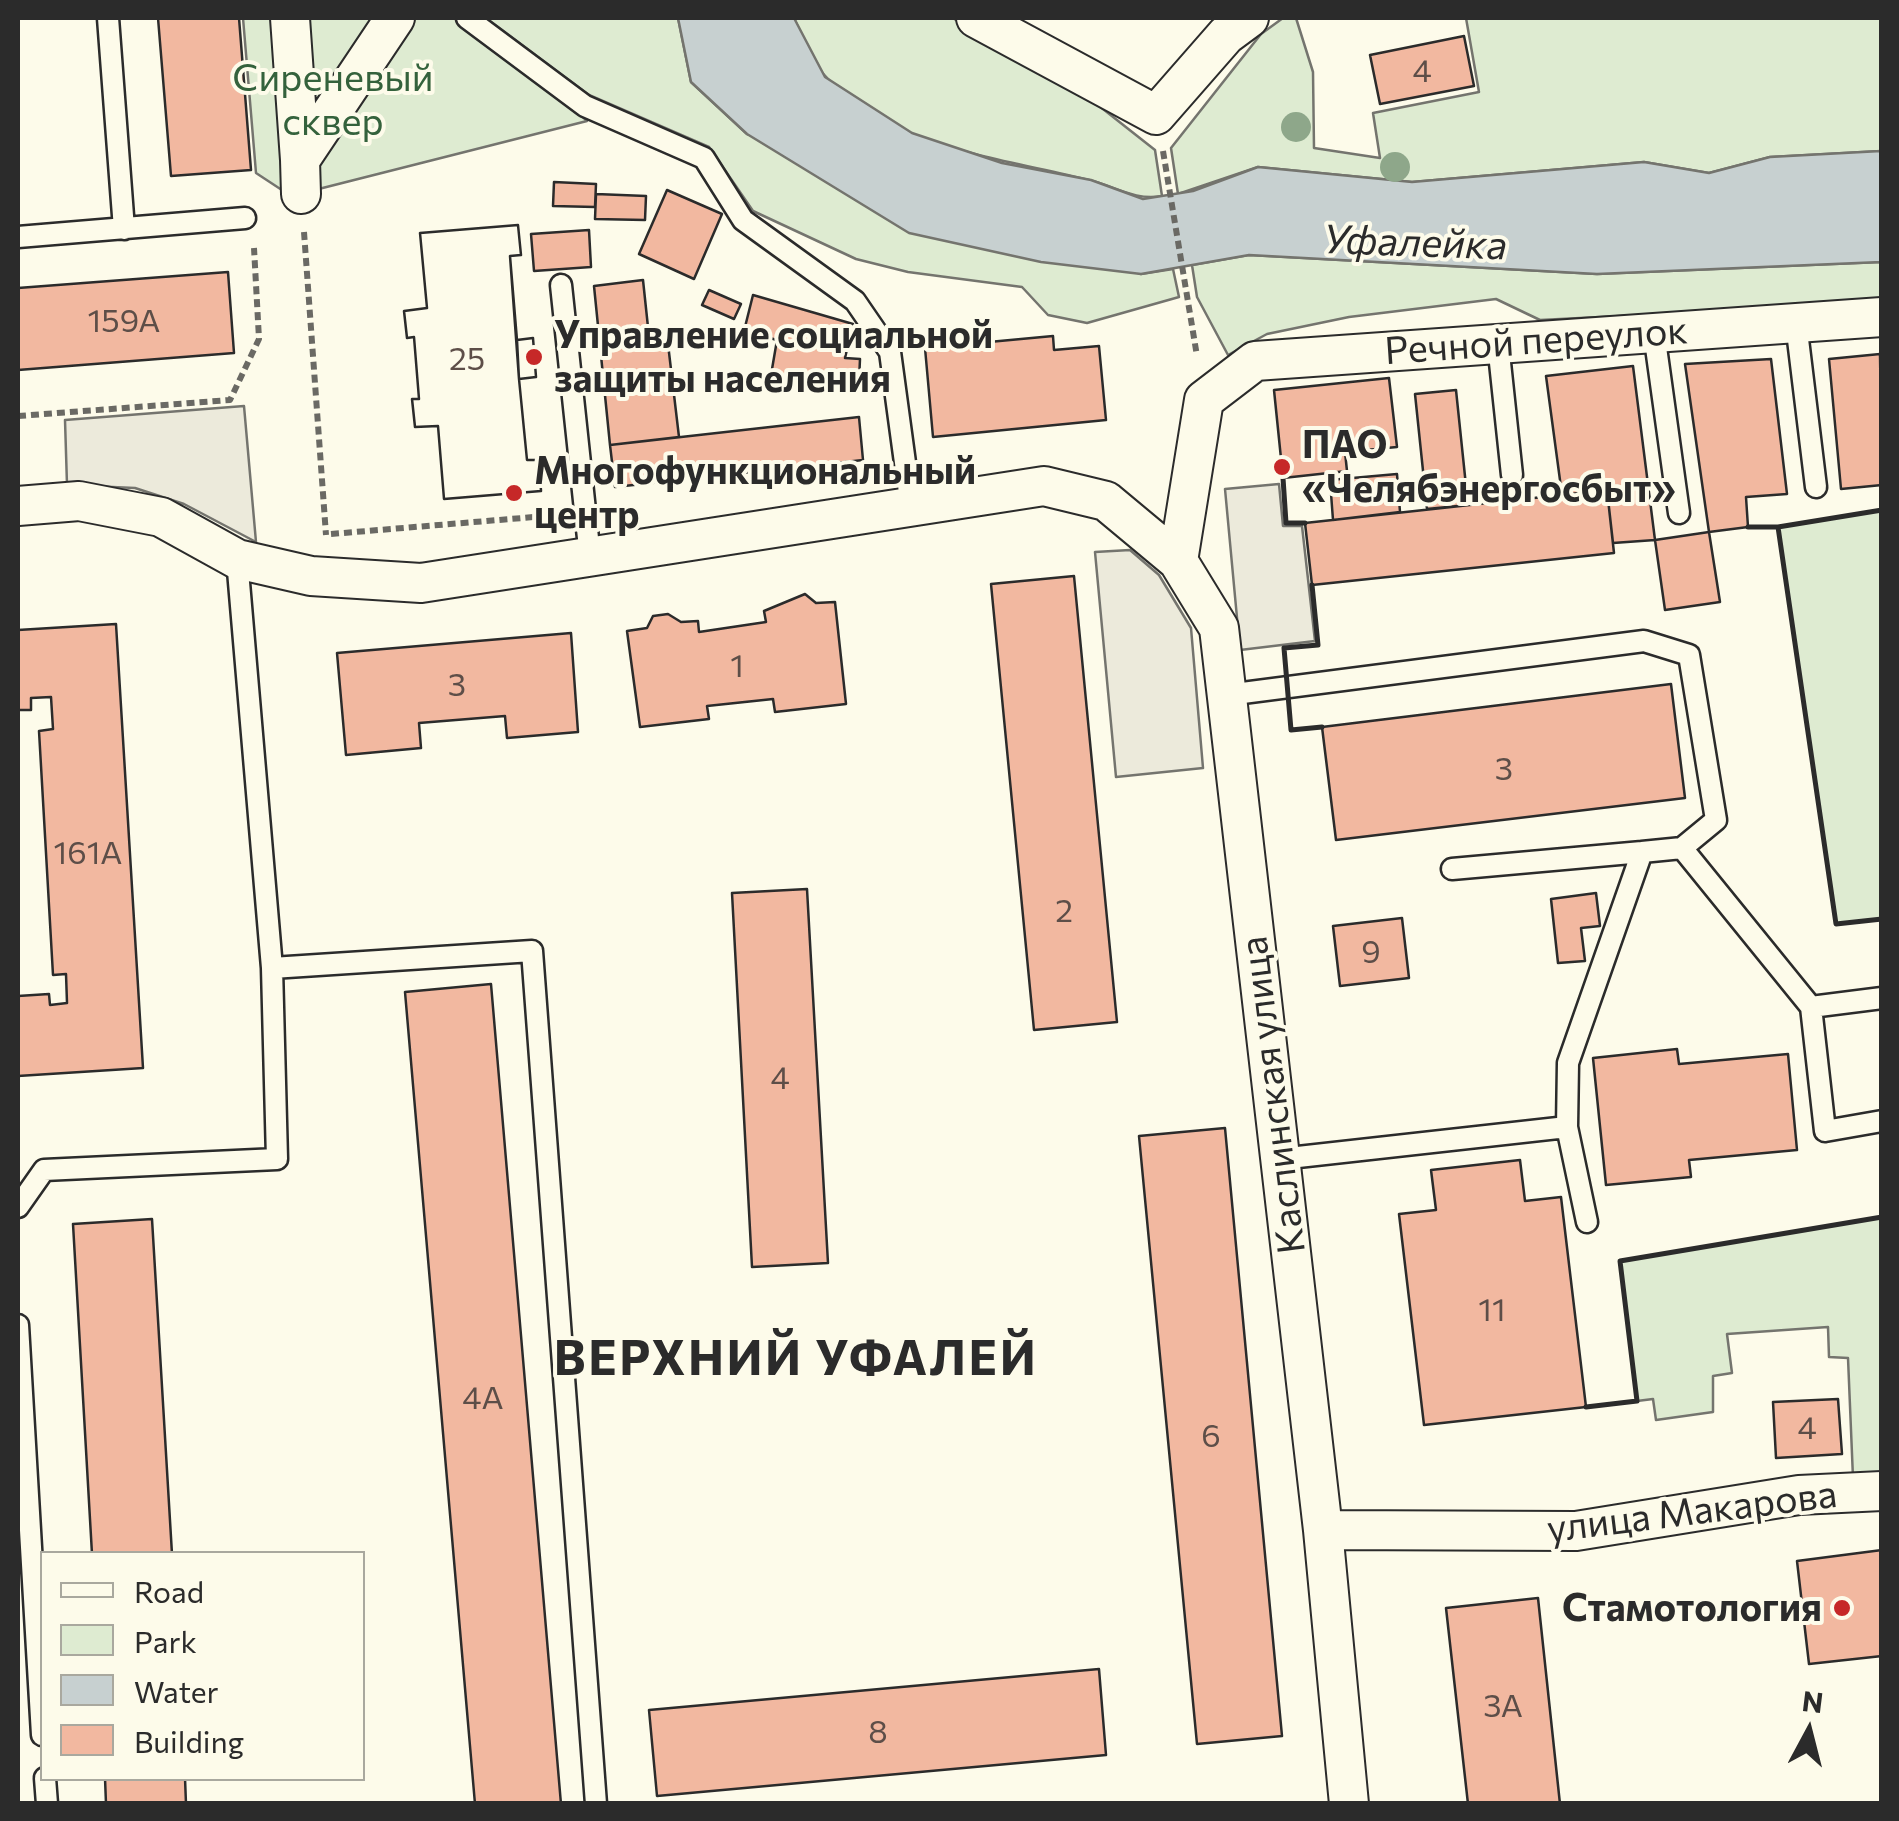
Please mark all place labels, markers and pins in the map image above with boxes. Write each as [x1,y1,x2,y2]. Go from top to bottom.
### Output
place label: Управление социальной защиты населения [554,312,993,402]
marker: Управление социальной защиты населения [523,346,545,368]
place label: ПАО «Челябэнергосбыт» [1302,422,1676,512]
place label: Многофункциональный центр [534,448,976,538]
marker: ПАО «Челябэнергосбыт» [1271,456,1293,478]
marker: Многофункциональный центр [503,482,525,504]
place label: Стамотология [1562,1585,1822,1631]
marker: Стамотология [1831,1597,1853,1619]

